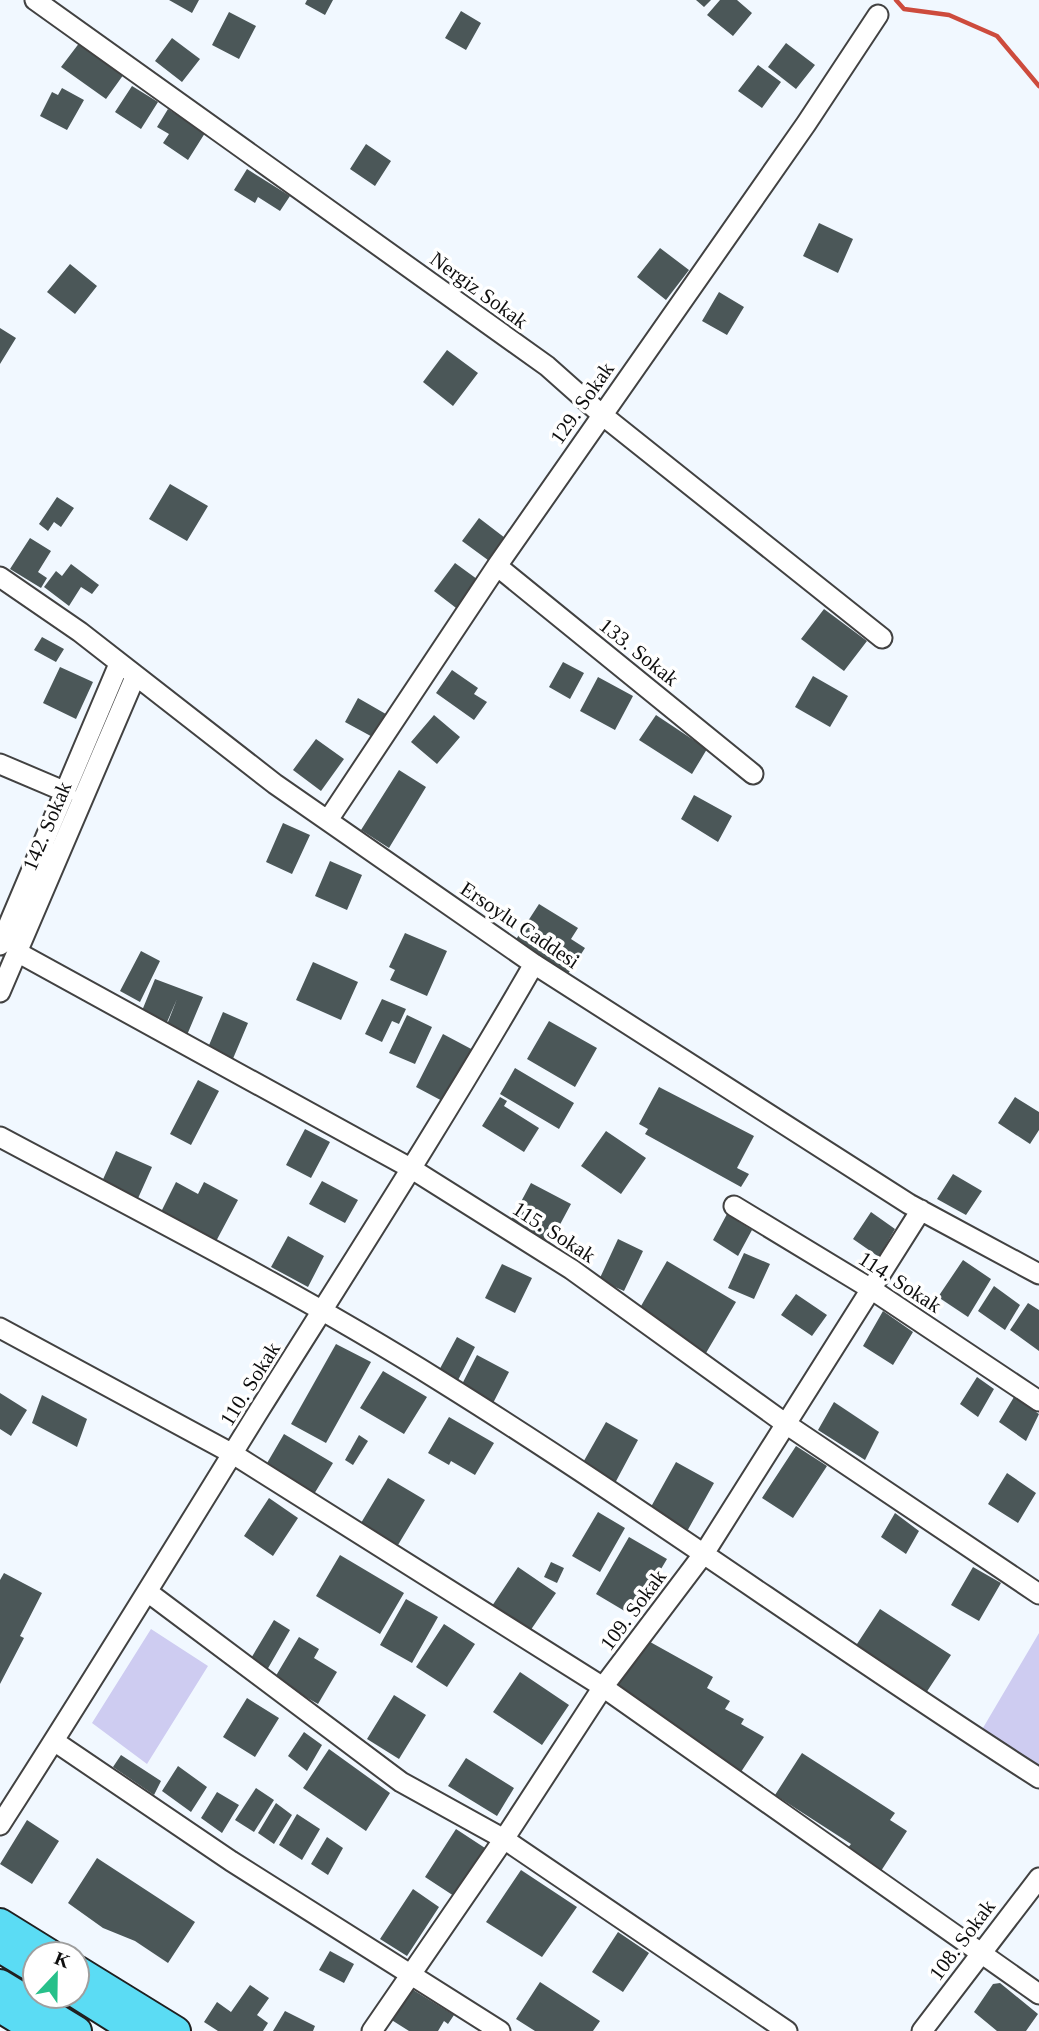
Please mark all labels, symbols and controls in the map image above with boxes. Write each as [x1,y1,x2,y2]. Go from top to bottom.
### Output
street label: Nergiz Sokak [426,247,533,334]
street label: 129. Sokak [545,357,619,449]
street label: 133. Sokak [595,613,684,691]
street label: 142. Sokak [17,777,77,874]
street label: Ersoylu Caddesi [456,876,584,974]
street label: 115. Sokak [508,1196,600,1268]
street label: 114. Sokak [854,1246,946,1318]
street label: 110. Sokak [215,1337,285,1430]
street label: 109. Sokak [595,1565,671,1655]
street label: 108. Sokak [924,1895,1000,1985]
north arrow [21,1940,91,2010]
text: K [51,1947,73,1972]

